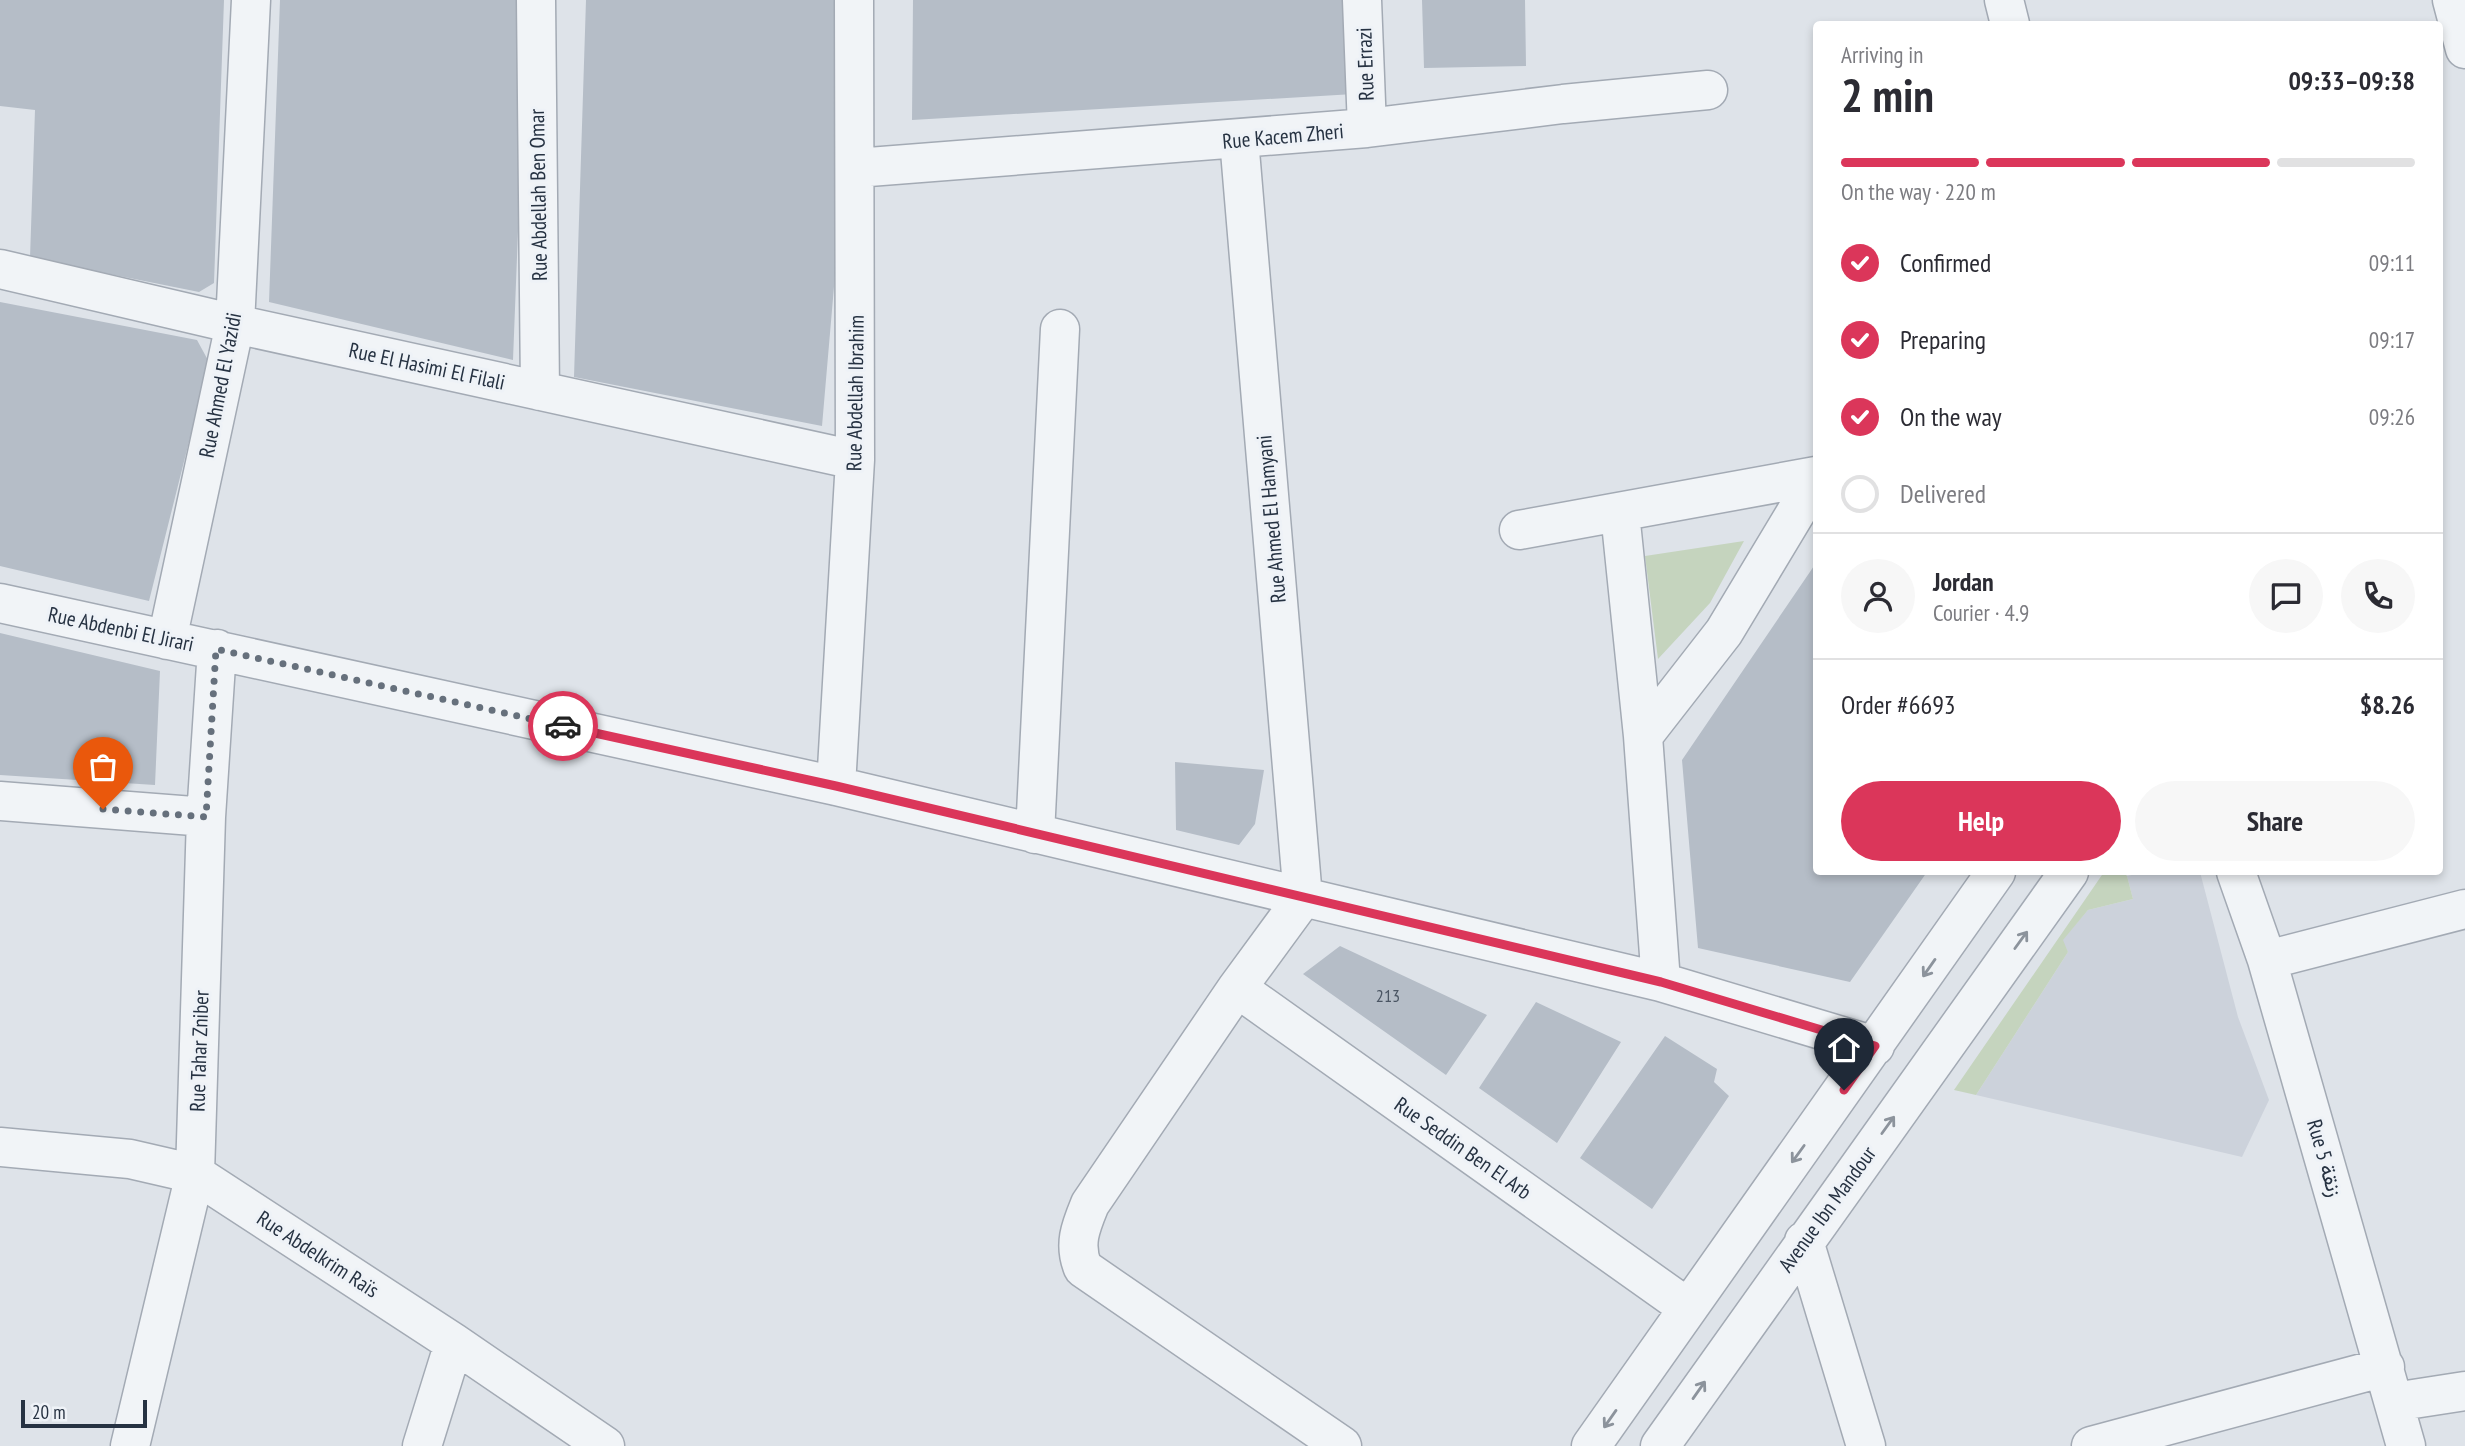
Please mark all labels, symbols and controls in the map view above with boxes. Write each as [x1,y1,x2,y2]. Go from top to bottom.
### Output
street label: Rue Errazi [1350,27,1380,101]
text: Arriving in [1841,40,1923,69]
text: 09:33–09:38 [2288,64,2415,97]
text: 2 min [1841,65,1934,125]
street label: Rue Abdellah Ben Omar [523,109,553,281]
street label: Rue Kacem Zheri [1221,117,1345,155]
text: On the way · 220 m [1841,177,1996,206]
icon: check [1841,244,1879,282]
text: Confirmed [1900,246,1991,279]
text: 09:11 [2369,248,2415,277]
street label: Rue Ahmed El Yazidi [193,310,247,460]
street label: Rue Abdellah Ibrahim [840,315,870,471]
icon: check [1841,321,1879,359]
text: Preparing [1900,323,1986,356]
text: 09:17 [2369,325,2415,354]
street label: Rue El Hasimi El Filali [346,336,508,396]
icon: check [1841,398,1879,436]
text: On the way [1900,400,2002,433]
text: 09:26 [2369,402,2415,431]
street label: Rue Ahmed El Hamyani [1250,434,1292,604]
text: Delivered [1900,477,1986,510]
button: person [1841,559,1915,633]
button: chat [2249,559,2323,633]
button: phone [2341,559,2415,633]
text: Jordan [1933,565,1994,598]
text: Courier · 4.9 [1933,598,2029,627]
street label: Rue Abdenbi El Jirari [46,600,196,658]
text: Order #6693 [1841,688,1956,721]
text: $8.26 [2360,688,2415,721]
courier [528,691,598,761]
icon: car [544,707,582,745]
pin [73,737,133,809]
icon: bag [84,748,122,786]
button: Help [1841,781,2121,861]
button: Share [2135,781,2415,861]
one-way arrow [2013,931,2028,950]
one-way arrow [1922,958,1936,977]
house number: 213 [1376,984,1400,1007]
street label: Rue Tahar Zniber [183,990,215,1112]
pin [1814,1018,1874,1090]
icon: home [1825,1029,1863,1067]
street label: Rue Seddin Ben El Arb [1389,1091,1537,1205]
one-way arrow [1880,1116,1895,1135]
street label: Rue 5 زنقة [2301,1116,2349,1200]
street label: Avenue Ibn Mandour [1772,1140,1882,1277]
one-way arrow [1791,1144,1805,1163]
street label: Rue Abdelkrim Raïs [252,1205,384,1303]
one-way arrow [1692,1381,1706,1400]
scale bar [21,1397,147,1429]
text: 20 m [32,1400,66,1424]
one-way arrow [1603,1409,1617,1428]

